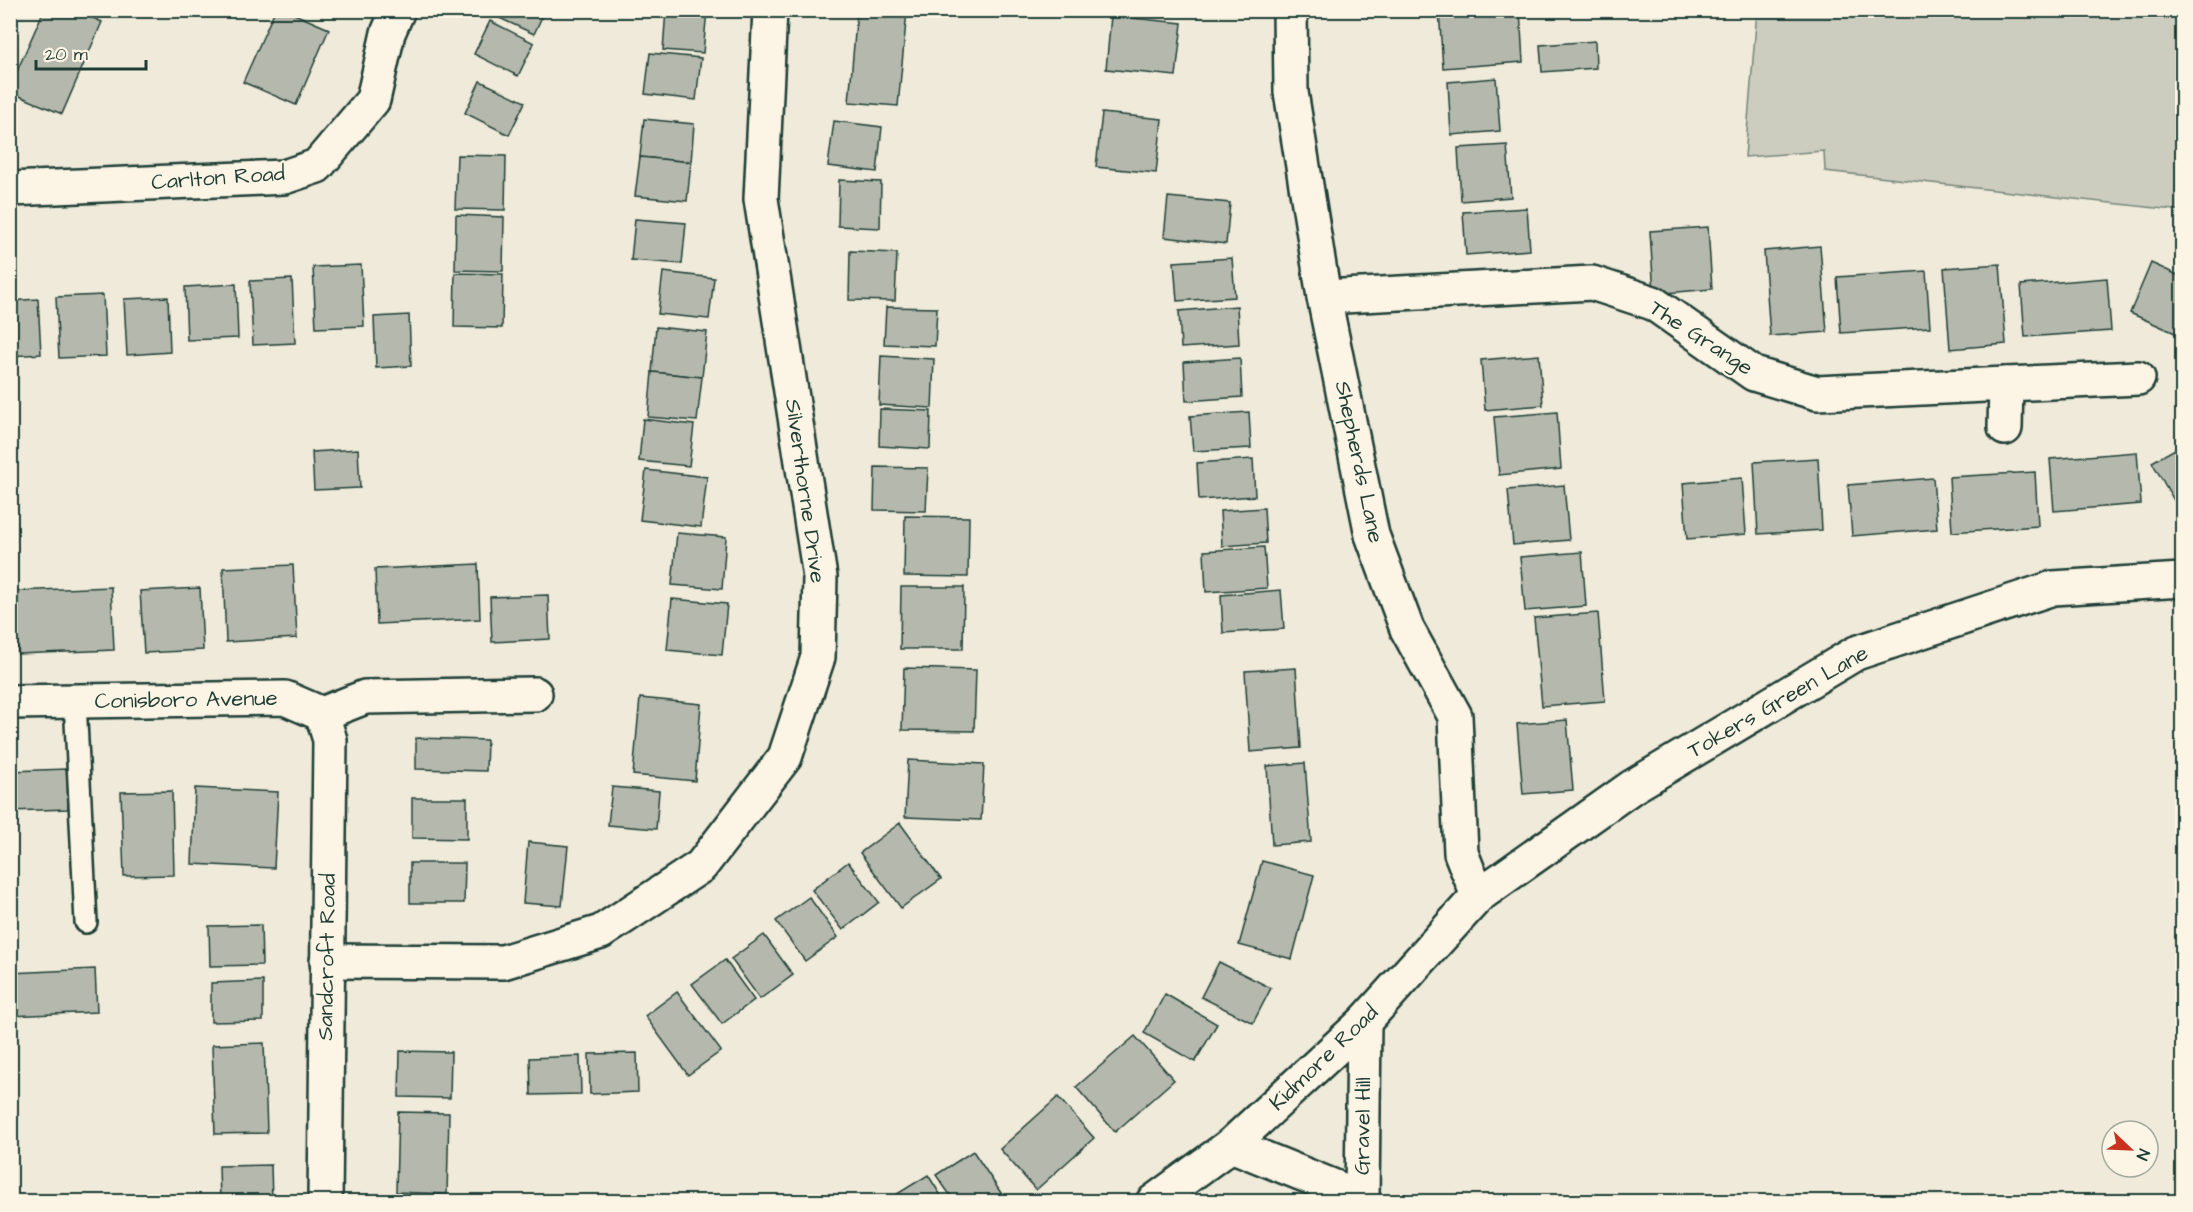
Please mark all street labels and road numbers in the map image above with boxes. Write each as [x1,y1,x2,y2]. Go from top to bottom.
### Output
street label: Carlton Road [150,158,286,198]
street label: The Grange [1642,293,1759,384]
street label: Shepherds Lane [1327,378,1391,546]
street label: Silverthorne Drive [777,397,833,585]
street label: Tokers Green Lane [1682,638,1874,766]
street label: Conisboro Avenue [94,683,278,717]
street label: Sandcroft Road [310,873,344,1041]
street label: Kidmore Road [1263,998,1385,1118]
street label: Gravel Hill [1347,1077,1379,1175]

